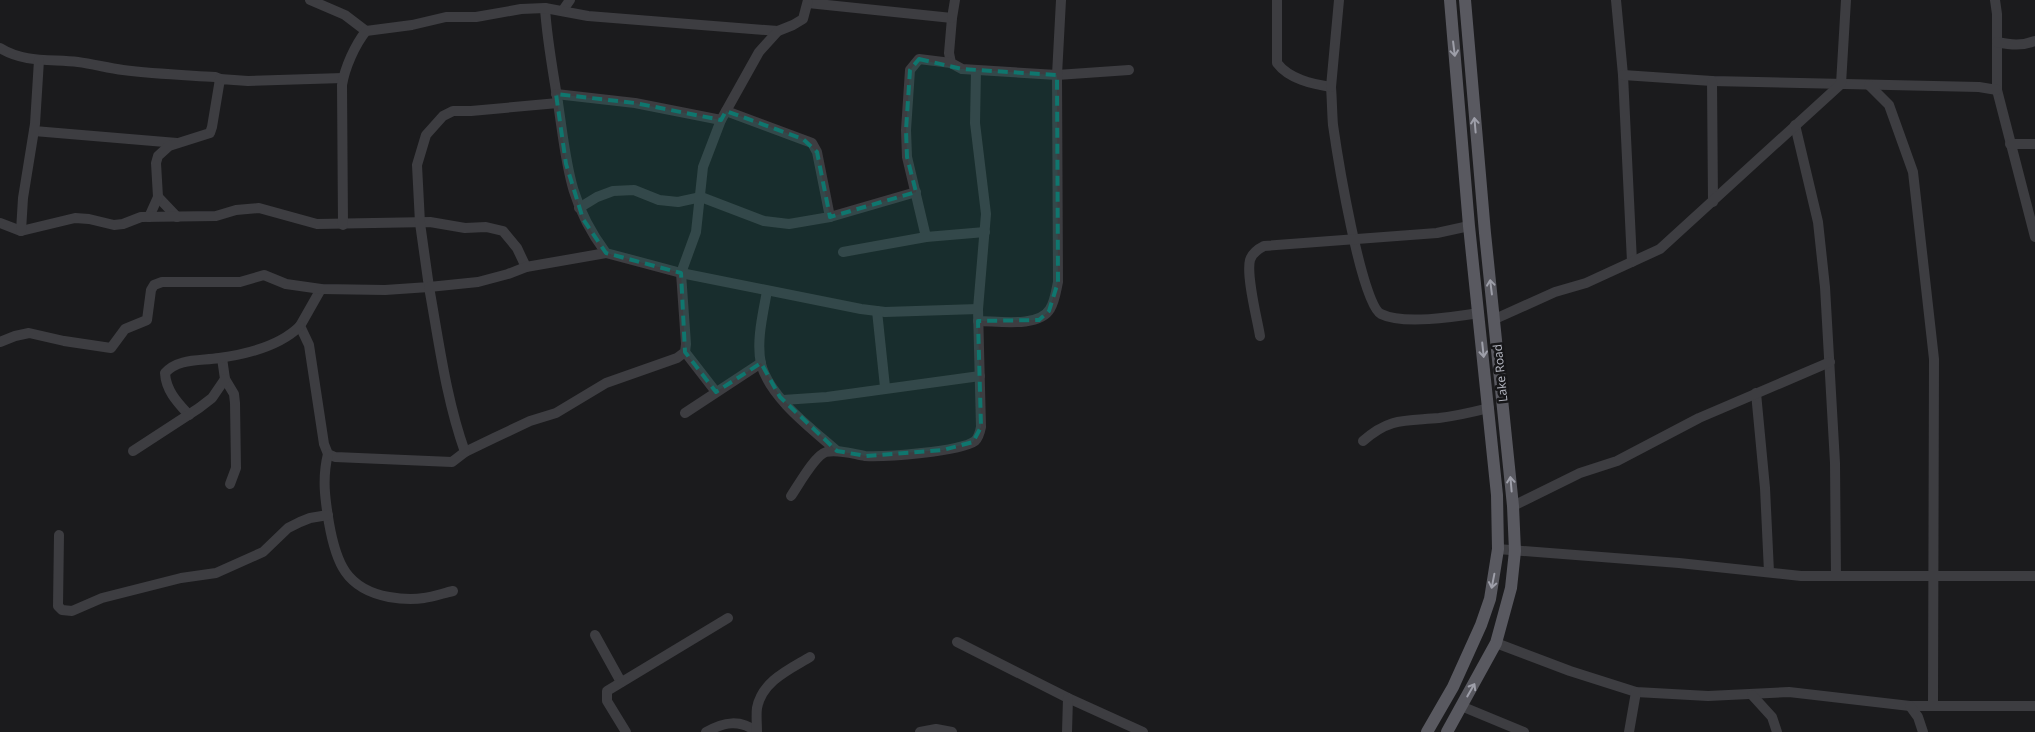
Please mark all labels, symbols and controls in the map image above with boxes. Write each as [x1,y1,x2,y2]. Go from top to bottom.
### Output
one-way arrow [1449,40,1459,56]
one-way arrow [1471,118,1480,134]
one-way arrow [1486,280,1496,296]
one-way arrow [1478,341,1488,357]
street label: Lake Road [1489,343,1511,403]
one-way arrow [1507,476,1516,492]
one-way arrow [1488,573,1498,589]
one-way arrow [1466,683,1476,697]

